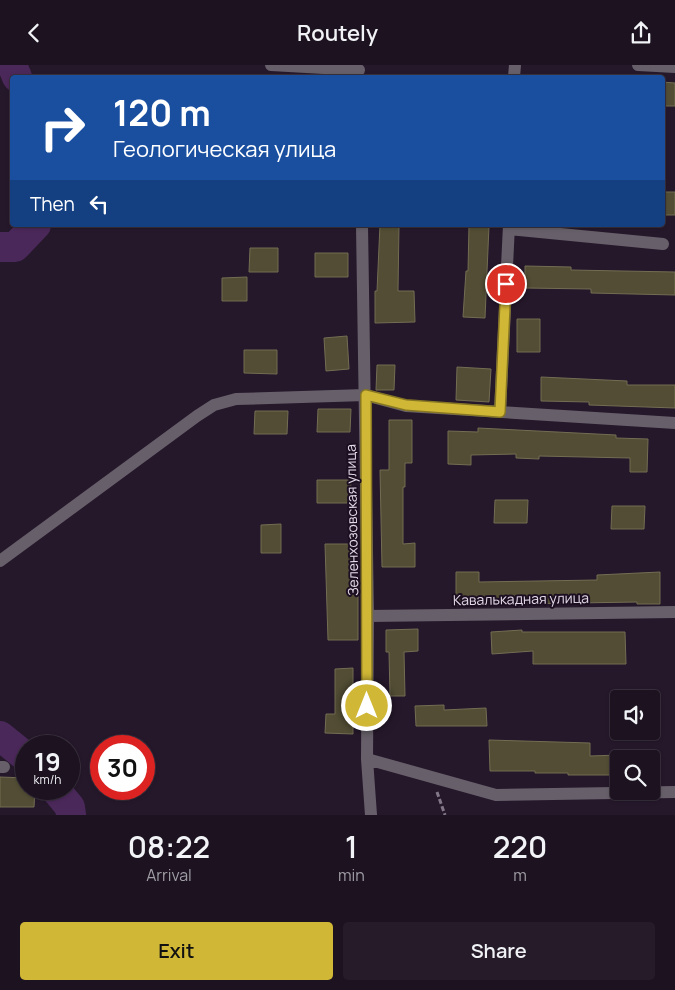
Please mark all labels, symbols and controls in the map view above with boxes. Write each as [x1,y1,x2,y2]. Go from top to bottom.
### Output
text: Routely [297,18,378,48]
icon: back [20,19,48,47]
icon: share [627,19,655,47]
text: 120 m [113,89,211,137]
icon: right [30,95,95,160]
text: Геологическая улица [113,134,336,164]
icon: left [85,190,113,218]
text: Then [30,191,75,217]
pin [485,263,527,305]
icon: arrive [492,270,520,298]
street label: Зеленхозовская улица [341,444,362,596]
street label: Кавалькадная улица [453,588,589,609]
position arrow [340,679,392,731]
map controls [610,690,660,800]
button: sound [610,690,660,740]
speed limit sign: 30 [90,735,155,800]
text: 19 [34,744,61,779]
button: search [610,750,660,800]
text: km/h [34,771,61,788]
text: 08:22 [128,826,210,867]
text: 1 [345,826,358,867]
text: 220 [493,826,547,867]
text: Arrival [146,864,192,886]
text: min [338,864,365,886]
text: m [513,864,527,886]
button: Exit [20,922,333,980]
button: Share [343,922,655,980]

